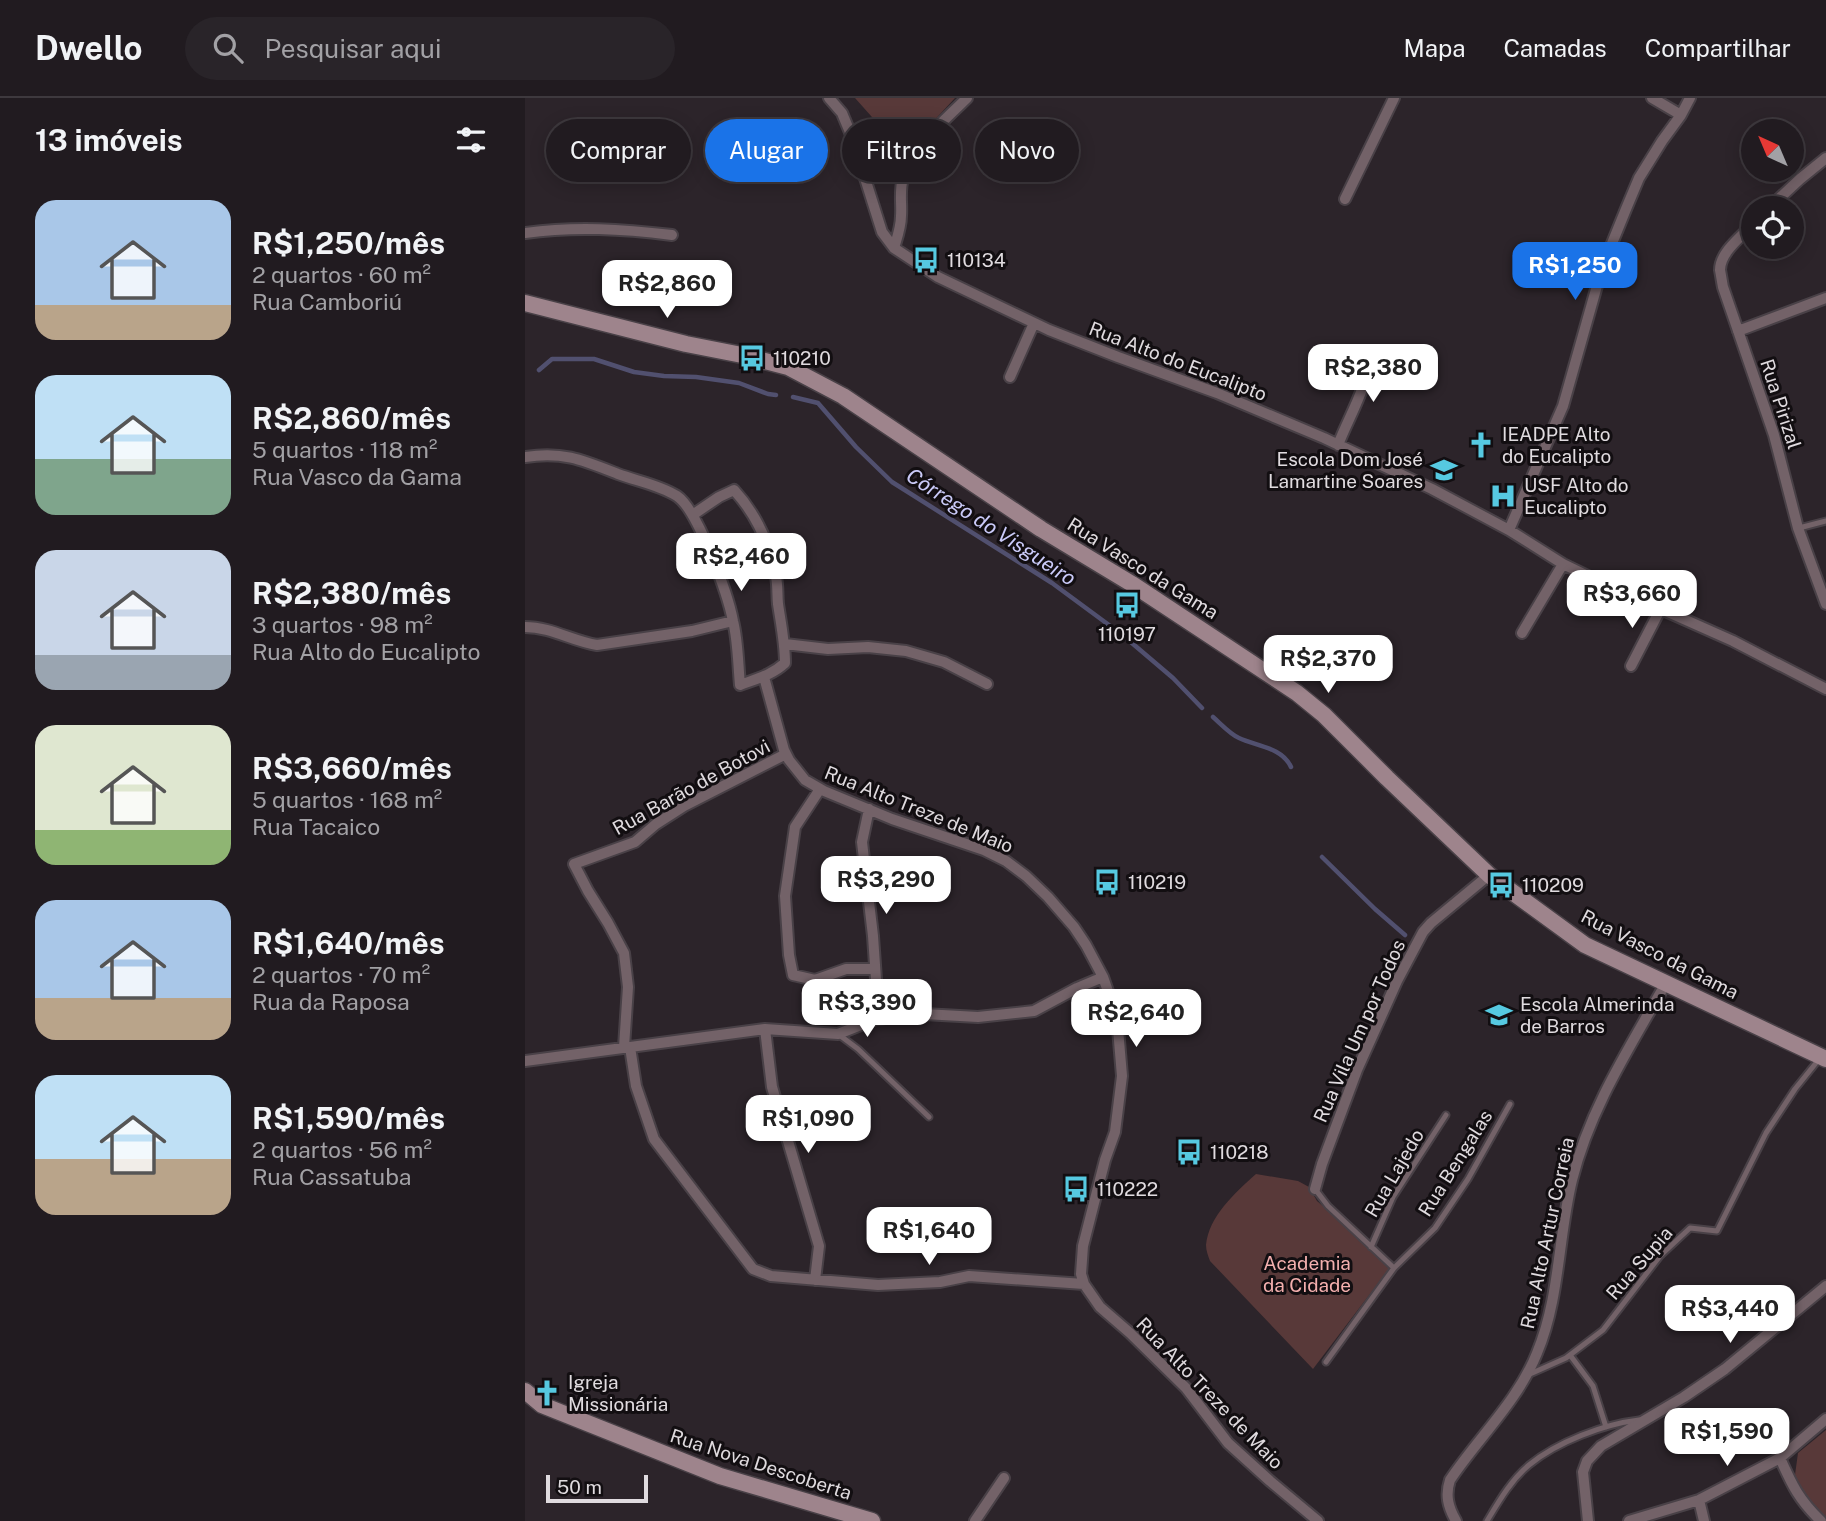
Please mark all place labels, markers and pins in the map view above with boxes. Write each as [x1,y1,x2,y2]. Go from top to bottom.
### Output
pin: R$1,250 [1510,242,1640,302]
bus stop icon: 110134 [911,245,941,275]
place label: 110134 [947,249,1006,271]
pin: R$2,860 [602,260,732,320]
bus stop icon: 110210 [737,343,767,373]
pin: R$2,380 [1308,344,1438,404]
place label: 110210 [773,347,831,369]
place label: IEADPE Alto do Eucalipto [1502,423,1611,467]
church icon: IEADPE Alto do Eucalipto [1466,430,1496,460]
place label: Escola Dom José Lamartine Soares [1268,448,1423,492]
school or university icon: Escola Dom José Lamartine Soares [1429,455,1459,485]
place label: USF Alto do Eucalipto [1524,474,1629,518]
hospital icon: USF Alto do Eucalipto [1488,481,1518,511]
pin: R$2,460 [676,533,806,593]
pin: R$3,660 [1567,570,1697,630]
bus stop icon: 110197 [1112,590,1142,620]
place label: 110197 [1098,623,1156,645]
pin: R$2,370 [1263,636,1393,695]
pin: R$3,290 [821,856,951,916]
bus stop icon: 110219 [1092,867,1122,897]
bus stop icon: 110209 [1486,870,1516,900]
place label: 110219 [1128,871,1186,893]
place label: 110209 [1522,874,1584,896]
pin: R$3,390 [802,979,932,1039]
pin: R$2,640 [1071,990,1201,1049]
place label: Escola Almerinda de Barros [1520,993,1674,1037]
school or university icon: Escola Almerinda de Barros [1484,1000,1514,1030]
pin: R$1,090 [743,1096,873,1155]
bus stop icon: 110218 [1174,1137,1204,1167]
place label: 110218 [1210,1141,1268,1163]
bus stop icon: 110222 [1061,1174,1091,1204]
place label: 110222 [1097,1178,1158,1200]
pin: R$1,640 [864,1208,994,1267]
pin: R$3,440 [1665,1286,1795,1345]
place label: Igreja Missionária [568,1371,668,1415]
church icon: Igreja Missionária [532,1378,562,1408]
pin: R$1,590 [1662,1408,1792,1468]

